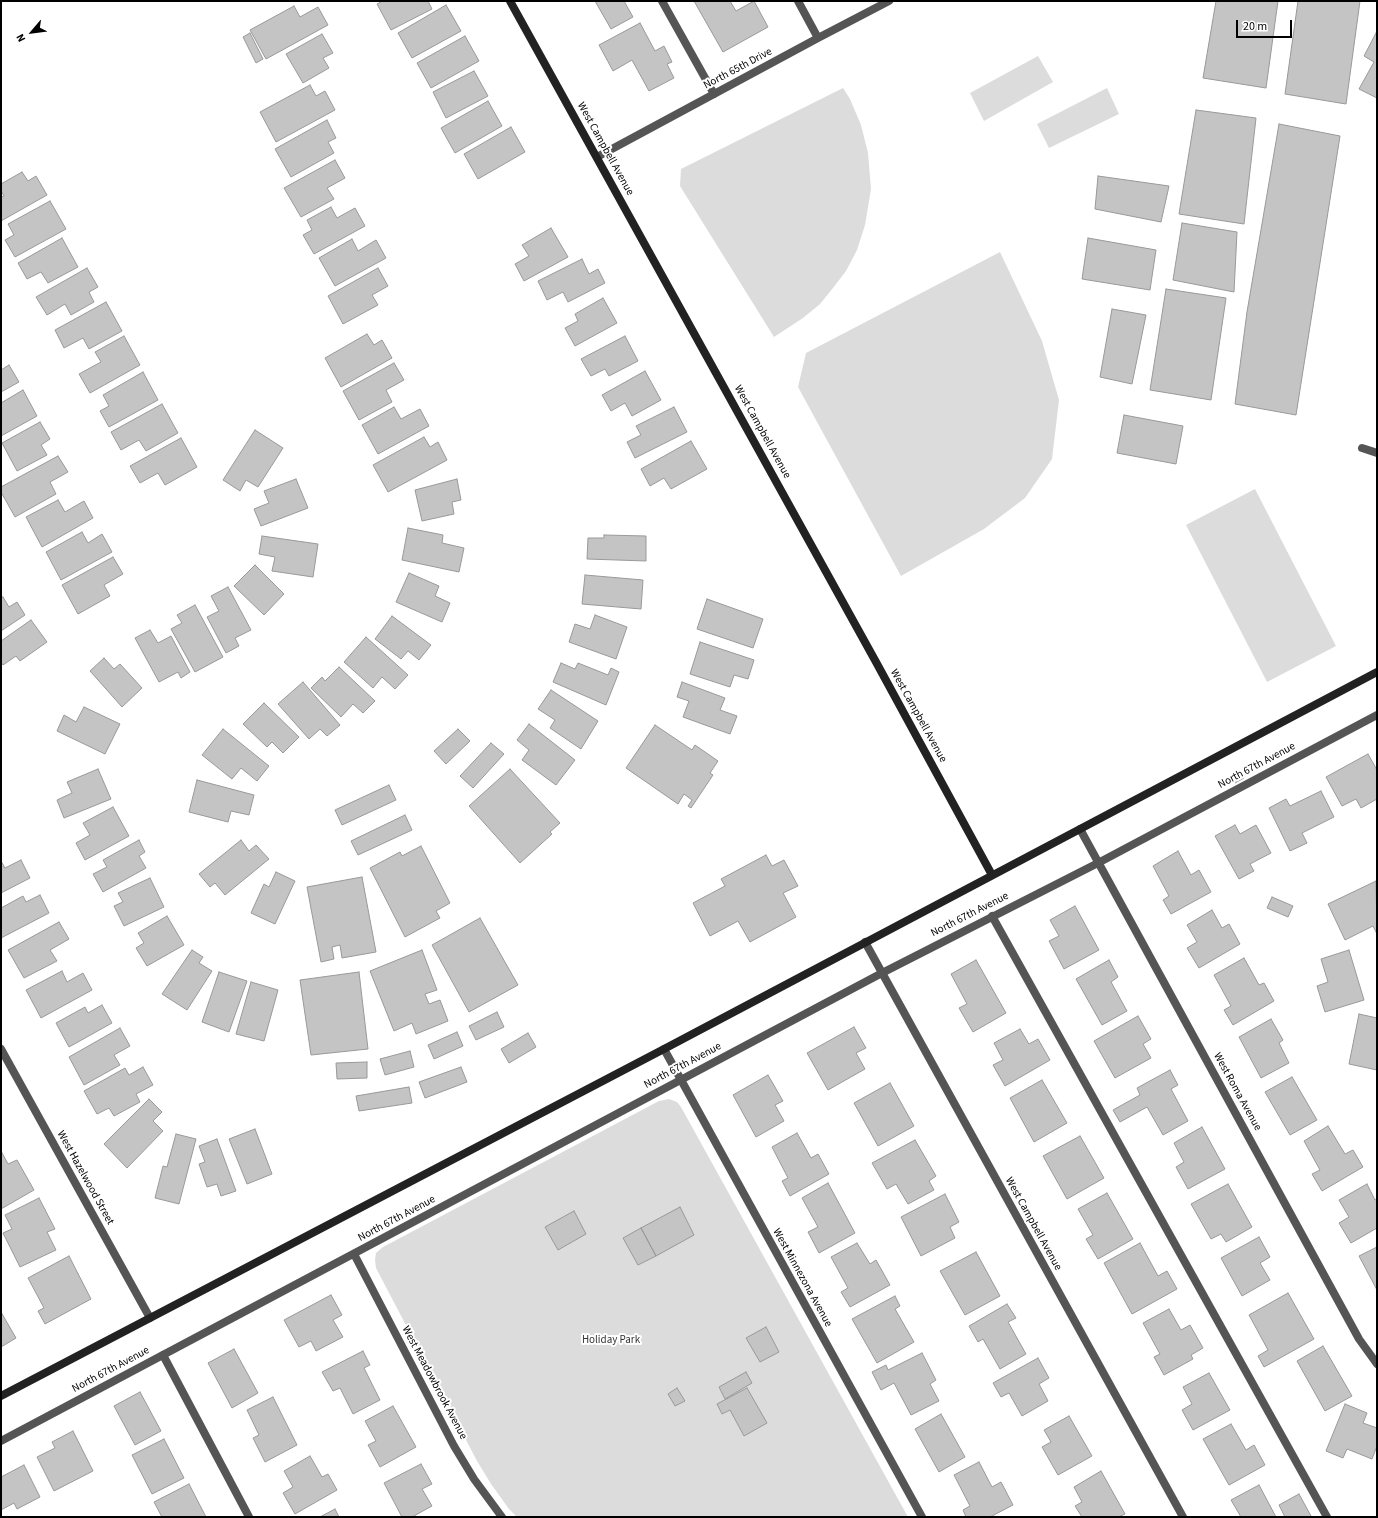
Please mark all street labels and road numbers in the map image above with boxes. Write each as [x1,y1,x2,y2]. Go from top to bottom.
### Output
street label: North 65th Drive [702,45,774,93]
street label: West Campbell Avenue [574,100,636,198]
street label: West Campbell Avenue [731,383,793,481]
street label: West Campbell Avenue [887,667,949,765]
street label: North 67th Avenue [1216,740,1298,792]
street label: North 67th Avenue [929,890,1011,940]
street label: North 67th Avenue [642,1040,724,1092]
street label: West Roma Avenue [1210,1051,1264,1133]
street label: West Hazelwood Street [54,1129,116,1227]
street label: West Campbell Avenue [1002,1175,1064,1273]
street label: North 67th Avenue [356,1193,438,1245]
street label: West Minnezona Avenue [769,1226,835,1330]
street label: West Meadowbrook Avenue [398,1324,470,1442]
street label: North 67th Avenue [70,1344,152,1396]

